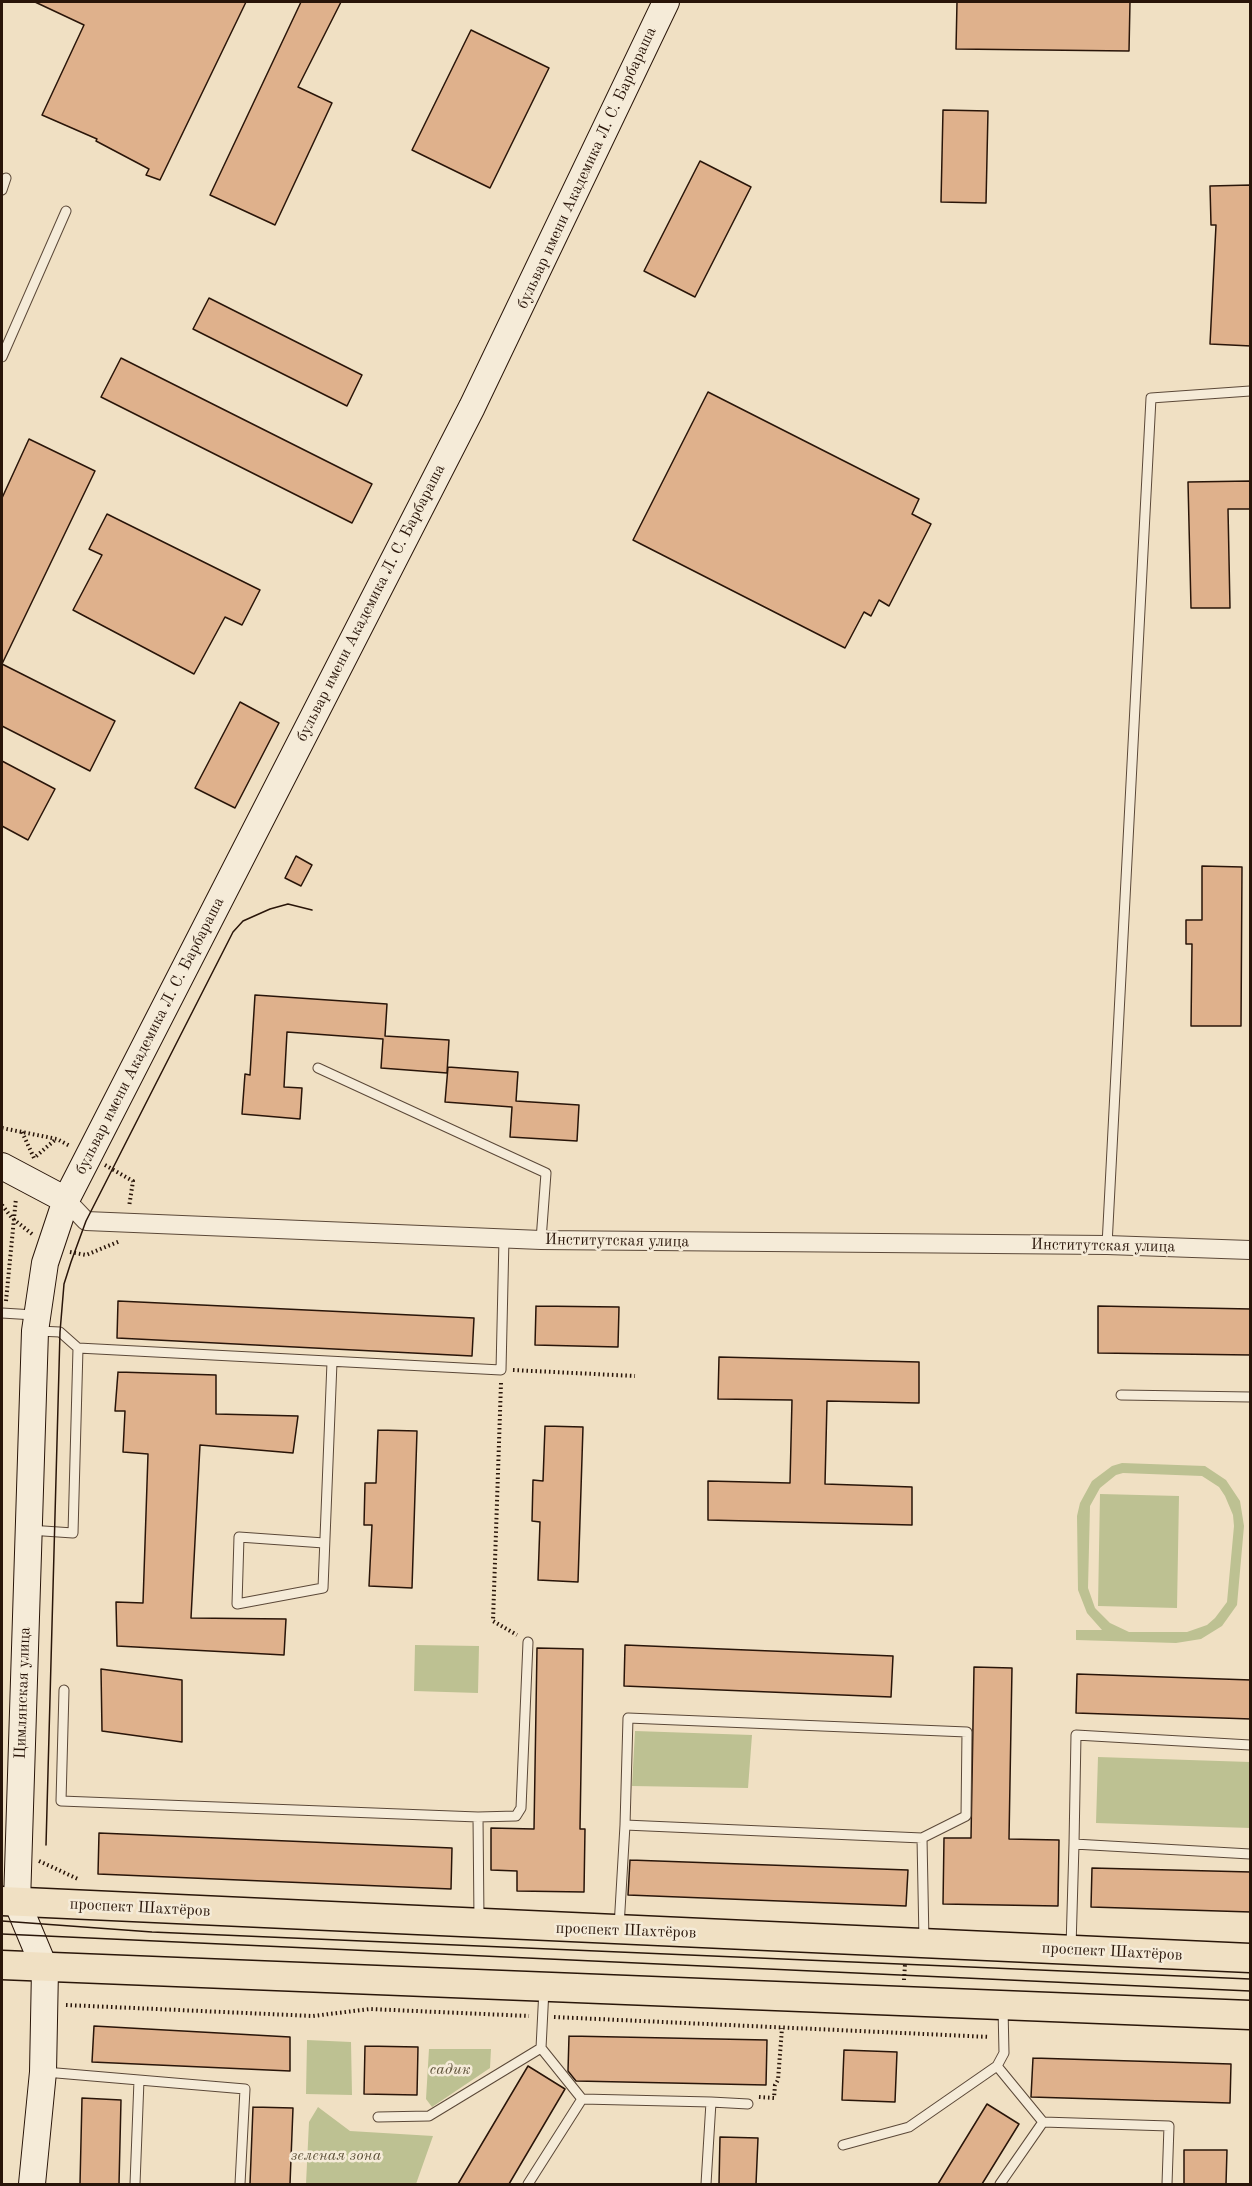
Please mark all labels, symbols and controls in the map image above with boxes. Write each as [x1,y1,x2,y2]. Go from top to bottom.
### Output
street label: бульвар имени Академика Л. С. Барбараша [513,24,661,312]
street label: бульвар имени Академика Л. С. Барбараша [292,461,450,745]
street label: бульвар имени Академика Л. С. Барбараша [71,894,229,1178]
street label: Институтская улица [545,1230,689,1252]
street label: Институтская улица [1031,1235,1175,1257]
street label: Цимлянская улица [11,1626,35,1760]
street label: проспект Шахтёров [69,1895,211,1921]
street label: проспект Шахтёров [555,1919,697,1943]
street label: проспект Шахтёров [1041,1939,1183,1965]
park label: садик [429,2060,471,2080]
park label: зеленая зона [291,2146,381,2166]

